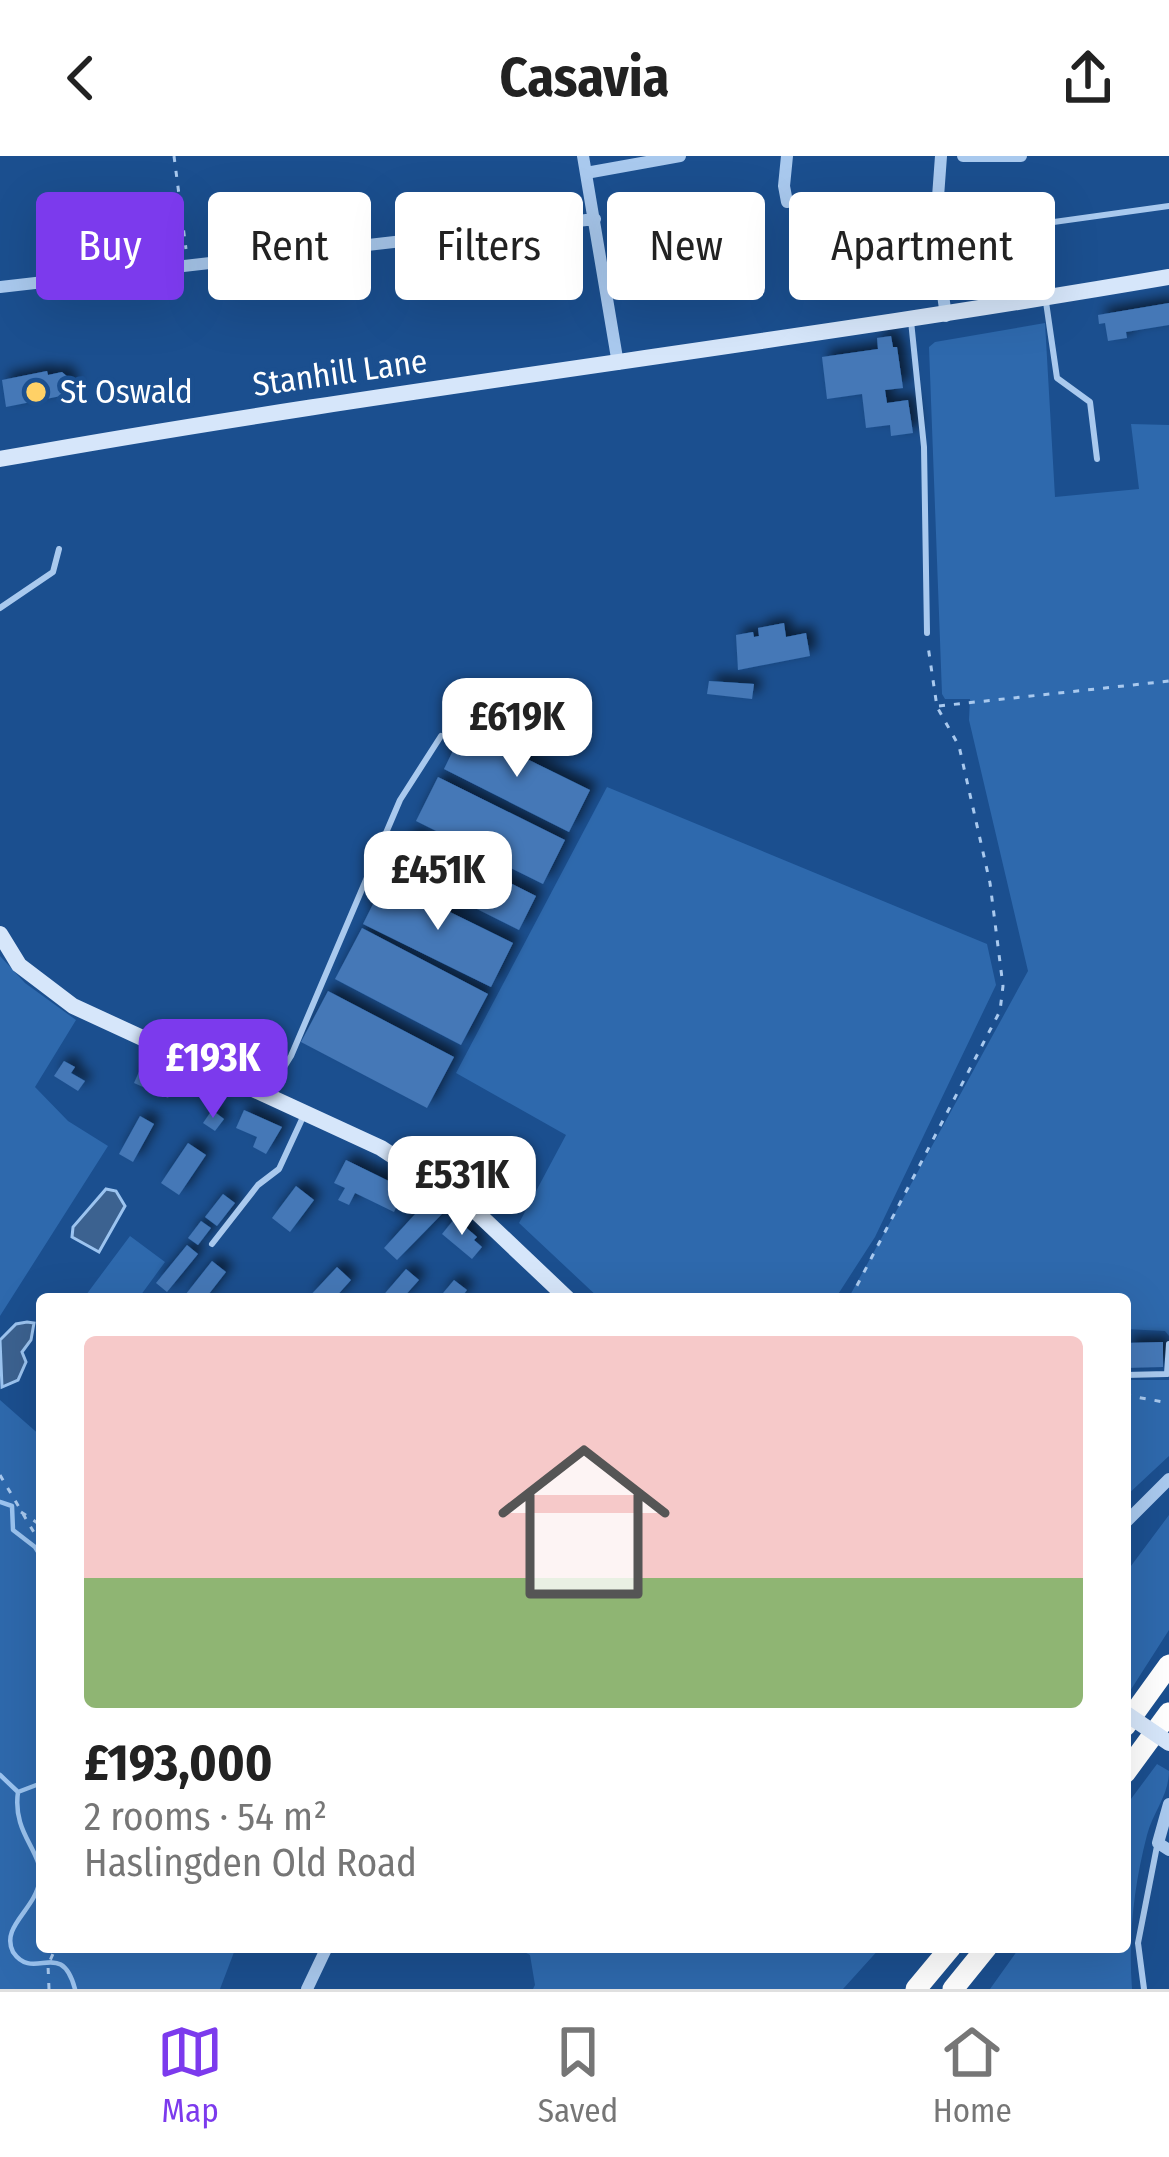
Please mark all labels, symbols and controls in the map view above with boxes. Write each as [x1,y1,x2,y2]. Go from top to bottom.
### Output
icon: back [48,45,114,111]
icon: share [1055,45,1121,111]
text: Casavia [500,46,669,110]
chip: Buy [36,192,184,300]
chip: Rent [208,192,371,300]
chip: Filters [395,192,583,300]
chip: New [607,192,765,300]
chip: Apartment [789,192,1055,300]
street label: Stanhill Lane [250,341,430,405]
place label: St Oswald [60,372,193,412]
marker: St Oswald [23,379,49,405]
pin: £619K [433,678,601,780]
text: £619K [469,694,565,740]
pin: £451K [354,831,522,933]
text: £451K [391,847,485,893]
pin: £193K [129,1019,297,1121]
text: £193K [166,1035,260,1081]
pin: £531K [378,1136,546,1238]
text: £531K [415,1152,509,1198]
icon: home [476,1414,692,1630]
text: £193,000 [84,1732,273,1794]
text: 2 rooms · 54 m² [84,1794,327,1840]
text: Haslingden Old Road [84,1840,417,1886]
tab: Map [157,2019,223,2131]
tab: Saved [538,2019,618,2131]
tab: Home [933,2019,1012,2131]

